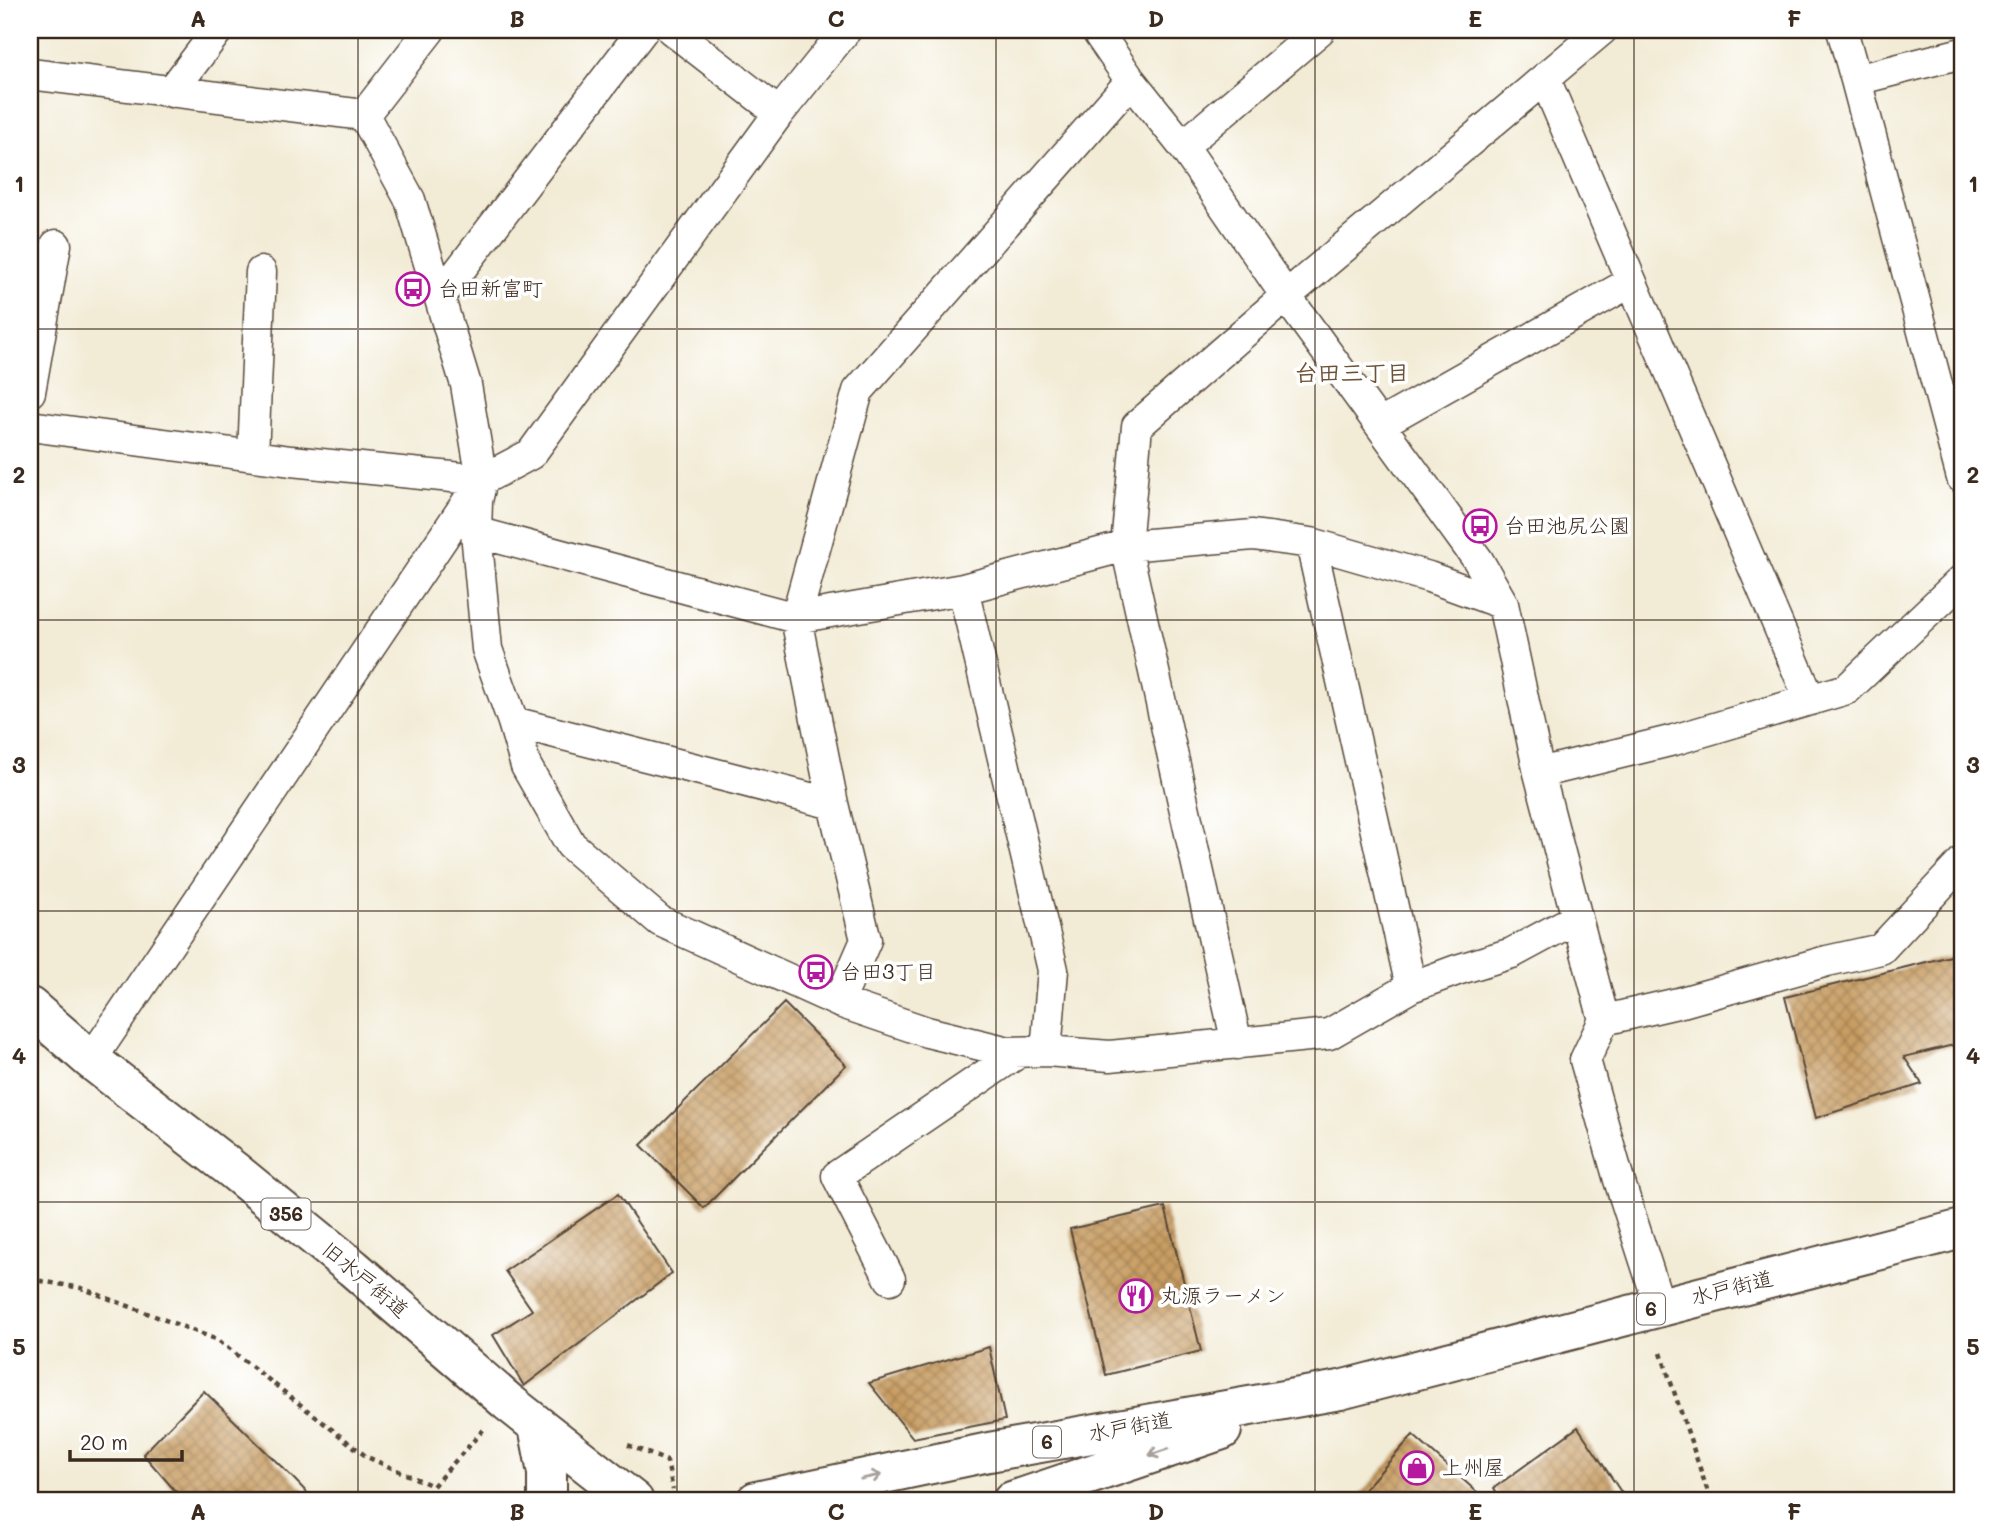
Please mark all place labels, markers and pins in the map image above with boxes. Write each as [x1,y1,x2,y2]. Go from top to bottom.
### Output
bus stop icon: 台田新富町 [394,270,432,308]
place label: 台田新富町 [438,274,543,301]
bus stop icon: 台田池尻公園 [1461,507,1499,545]
place label: 台田池尻公園 [1504,511,1630,538]
bus stop icon: 台田3丁目 [797,953,835,991]
place label: 台田3丁目 [840,957,936,984]
restaurant icon: 丸源ラーメン [1117,1277,1155,1315]
place label: 丸源ラーメン [1160,1281,1286,1308]
shop icon: 上州屋 [1398,1449,1436,1487]
place label: 上州屋 [1442,1453,1505,1480]

